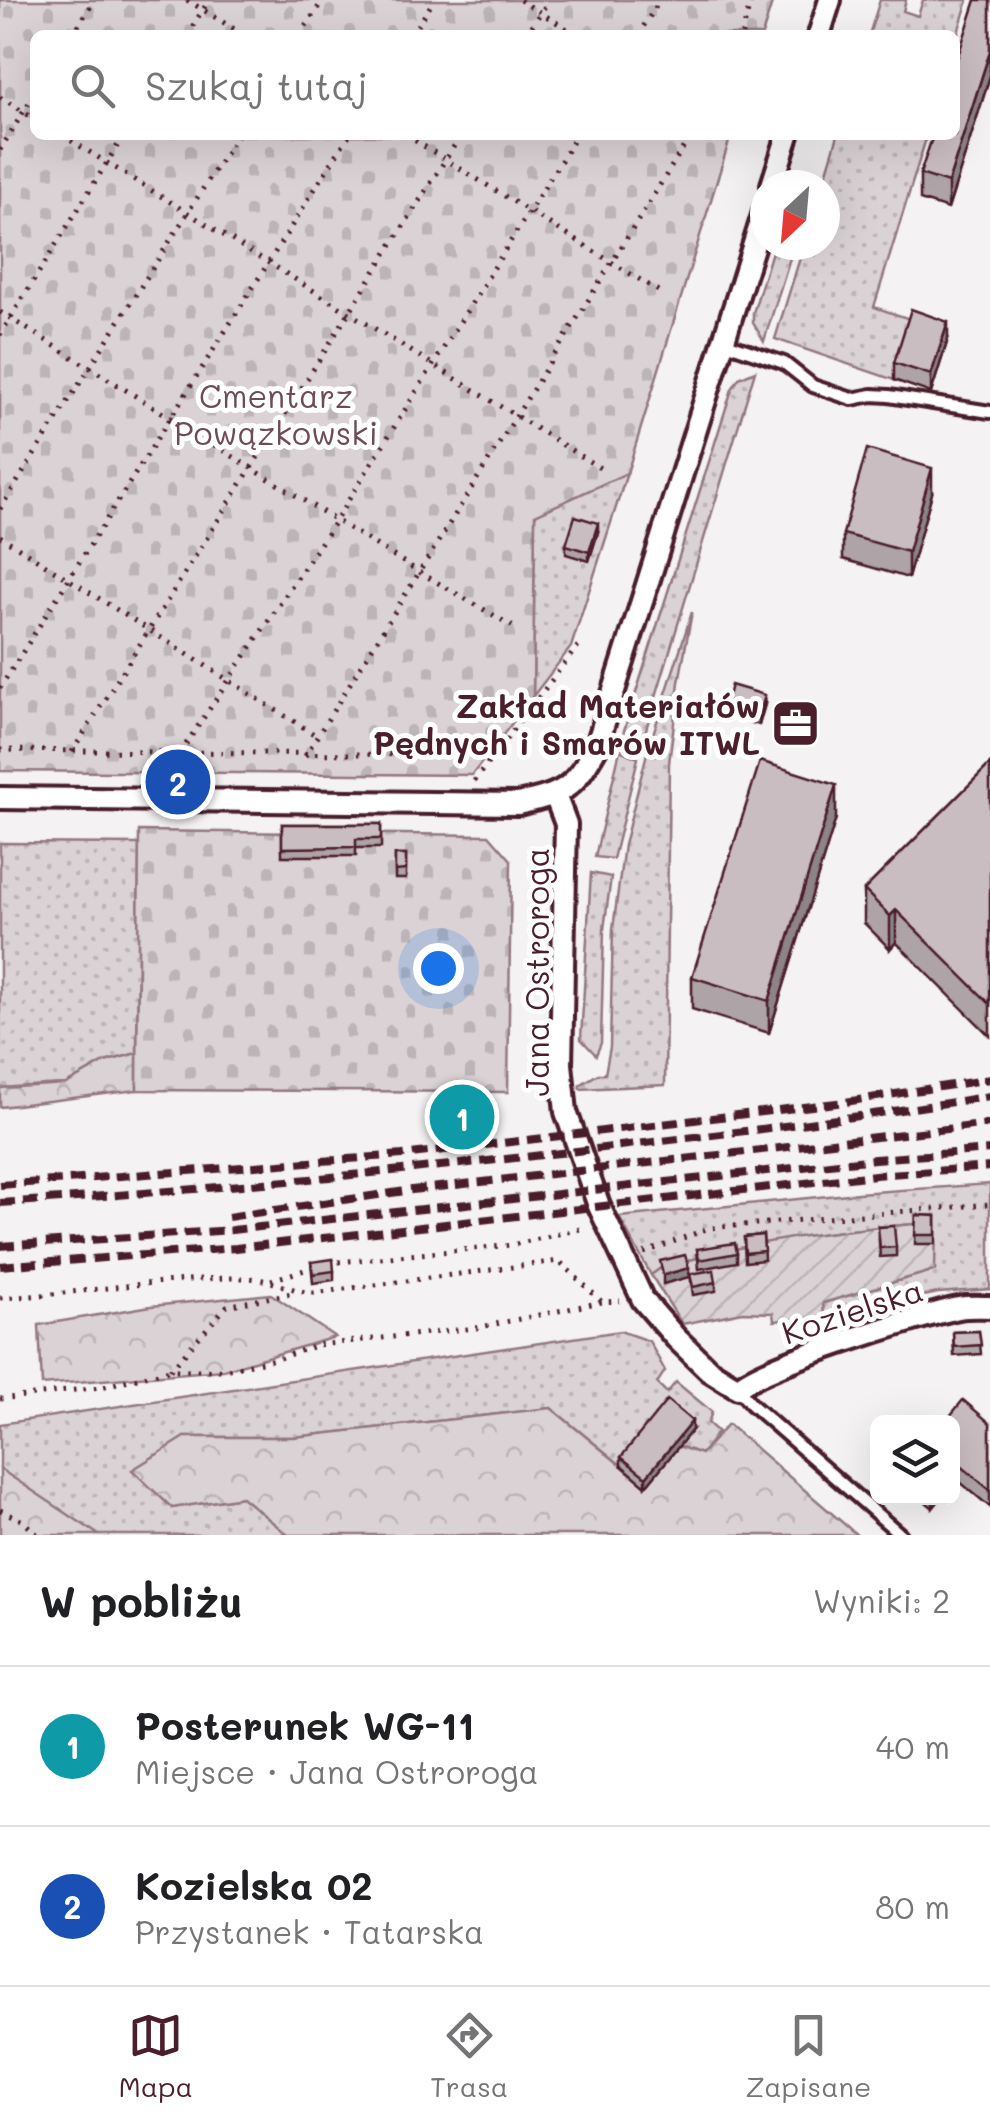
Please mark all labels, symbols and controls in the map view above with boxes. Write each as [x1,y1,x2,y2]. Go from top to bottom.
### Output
search box [30,30,960,140]
icon: search [65,58,120,113]
text: Szukaj tutaj [145,60,368,110]
north arrow [750,170,840,260]
park label: Cmentarz Powązkowski [174,374,378,453]
place label: Zakład Materiałów Pędnych i Smarów ITWL [373,684,760,764]
office icon: Zakład Materiałów Pędnych i Smarów ITWL [769,697,821,749]
pin: 2 [146,744,210,820]
street label: Jana Ostroroga [515,848,557,1096]
your location [413,943,464,994]
pin: 1 [430,1080,494,1154]
street label: Kozielska [776,1267,928,1353]
map controls [870,1415,960,1505]
button: layers [870,1415,960,1505]
text: W pobliżu [40,1573,243,1628]
text: Wyniki: 2 [813,1579,950,1621]
text: Posterunek WG-11 [135,1700,474,1750]
text: 1 [65,1725,80,1767]
text: 40 m [876,1725,950,1767]
text: Miejsce · Jana Ostroroga [135,1750,538,1792]
text: Kozielska 02 [135,1860,373,1910]
text: 2 [64,1885,81,1927]
text: 80 m [875,1885,950,1927]
text: Przystanek · Tatarska [135,1910,484,1952]
tab: Mapa [119,2008,193,2104]
tab: Trasa [430,2008,508,2104]
tab: Zapisane [745,2008,871,2104]

